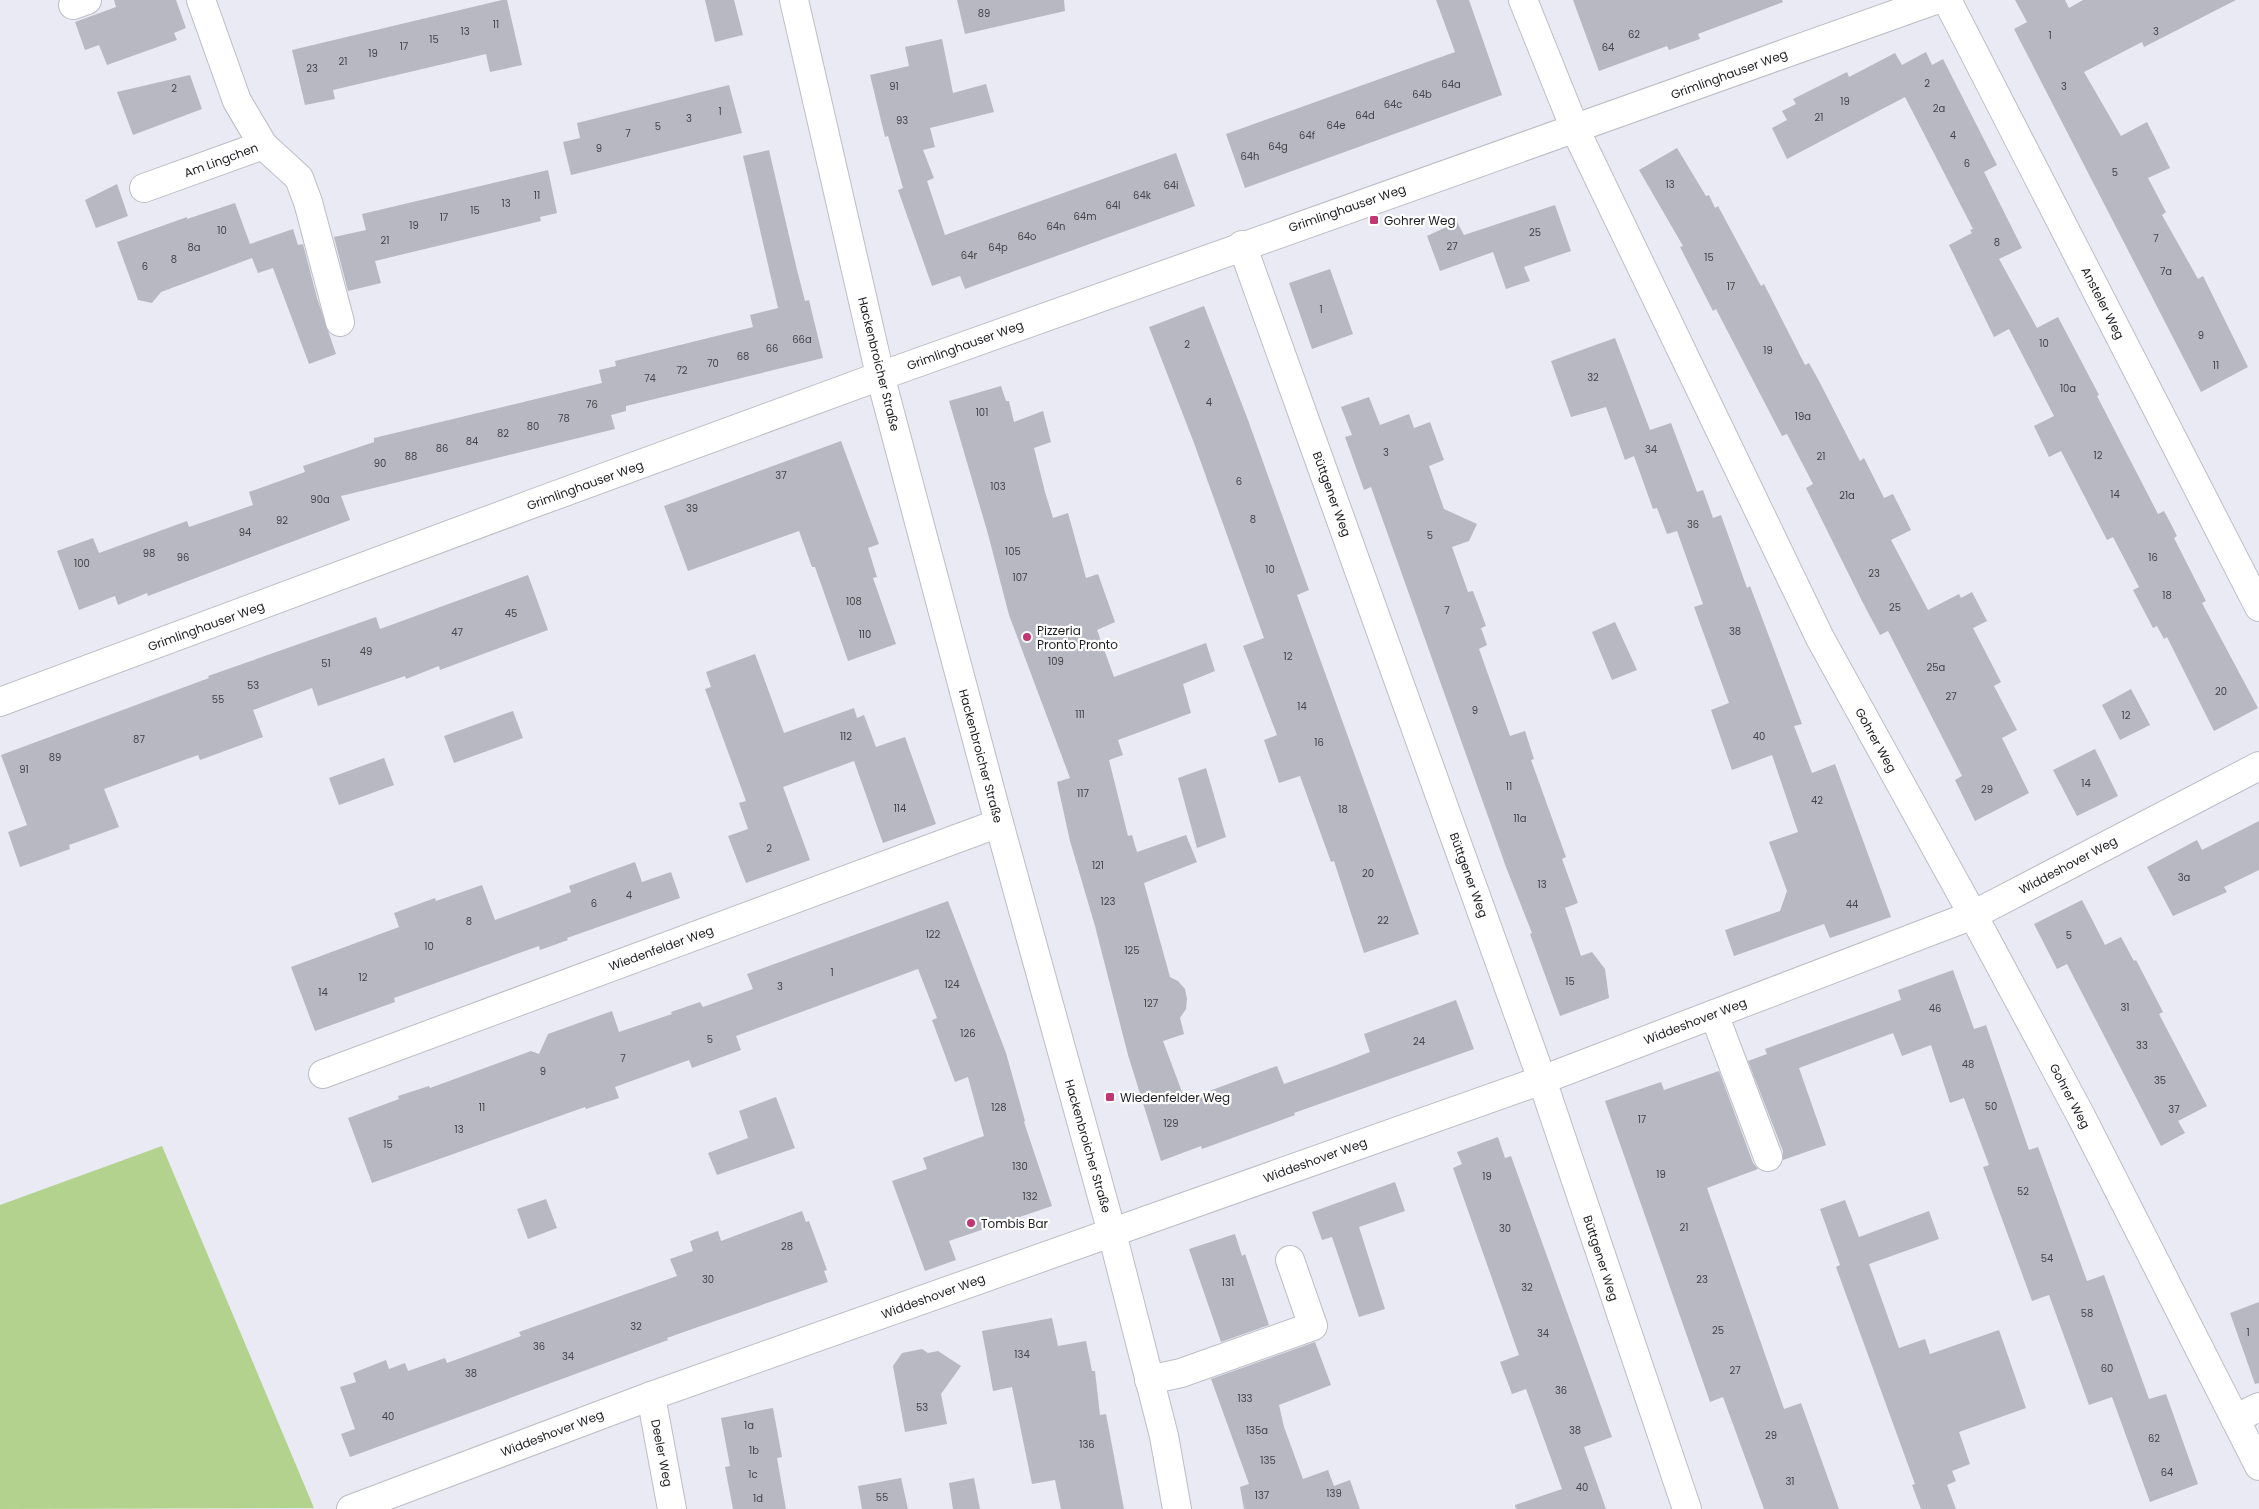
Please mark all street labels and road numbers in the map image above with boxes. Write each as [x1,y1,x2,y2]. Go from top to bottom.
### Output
street label: Grimlinghauser Weg [1668,45,1790,103]
street label: Am Lingchen [182,139,260,181]
street label: Grimlinghauser Weg [1286,180,1408,236]
street label: Ansteler Weg [2077,264,2129,342]
street label: Hackenbroicher Straße [854,295,904,433]
street label: Grimlinghauser Weg [904,316,1026,374]
street label: Büttgener Weg [1309,449,1355,539]
street label: Grimlinghauser Weg [524,456,646,514]
street label: Grimlinghauser Weg [145,597,267,655]
street label: Hackenbroicher Straße [955,687,1007,825]
street label: Gohrer Weg [1851,705,1901,775]
street label: Büttgener Weg [1446,830,1492,920]
street label: Widdeshover Weg [2016,832,2120,898]
street label: Wiedenfelder Weg [606,921,716,975]
street label: Widdeshover Weg [1641,994,1749,1048]
street label: Gohrer Weg [2046,1060,2094,1132]
street label: Hackenbroicher Straße [1061,1077,1115,1215]
street label: Widdeshover Weg [1261,1133,1369,1187]
street label: Büttgener Weg [1579,1213,1623,1303]
street label: Widdeshover Weg [879,1269,987,1323]
street label: Widdeshover Weg [498,1406,606,1460]
street label: Deeler Weg [647,1418,677,1488]

